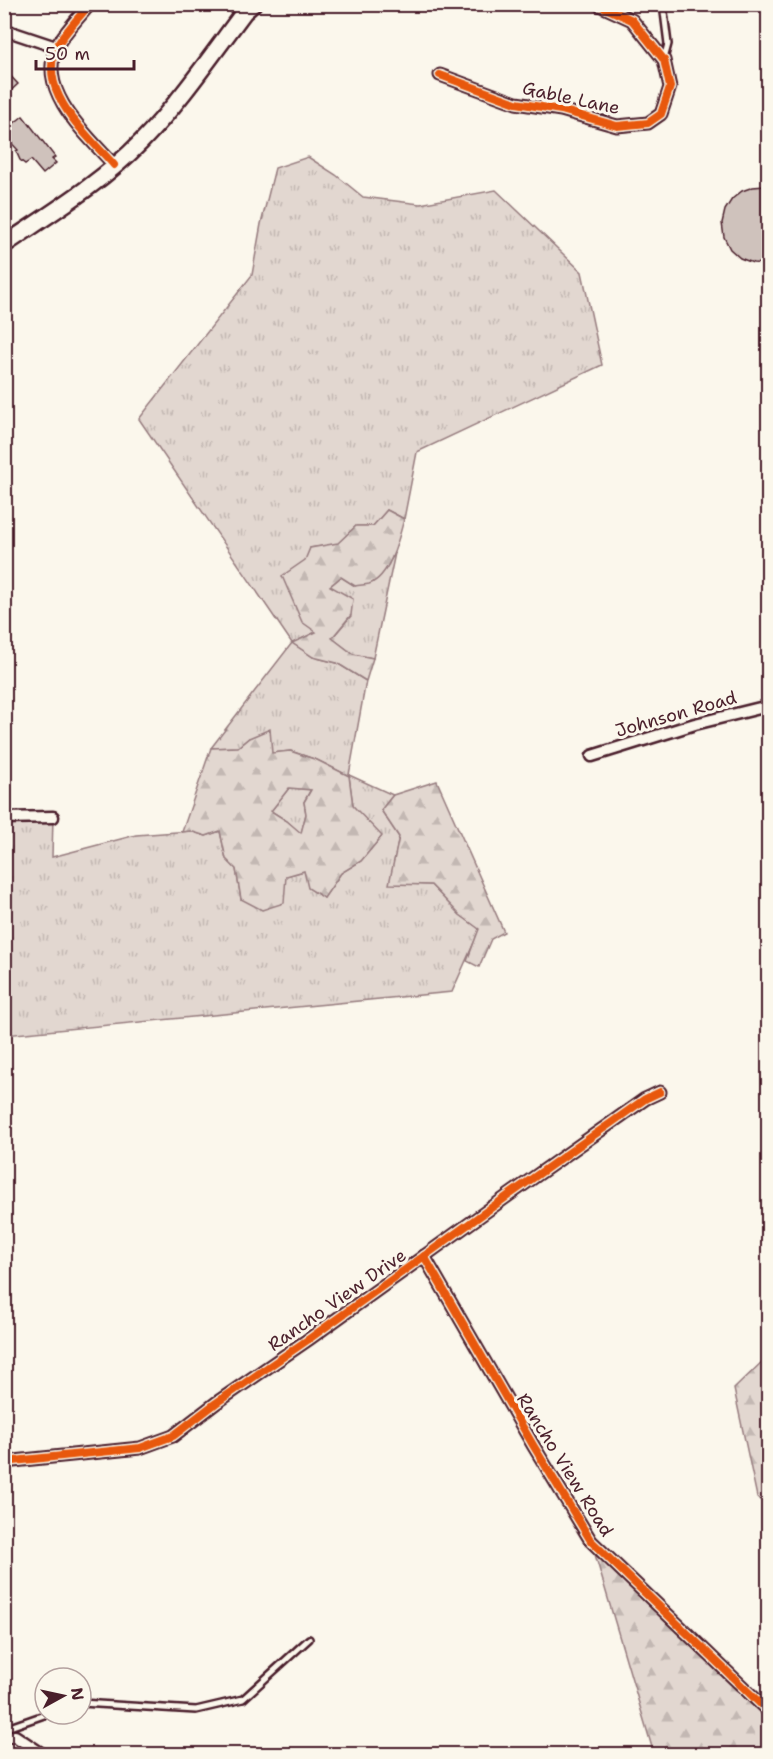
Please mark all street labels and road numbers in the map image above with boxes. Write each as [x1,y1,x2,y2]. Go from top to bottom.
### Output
street label: Gable Lane [520,76,622,120]
street label: Johnson Road [613,685,739,743]
street label: Rancho View Drive [263,1243,411,1357]
street label: Rancho View Road [511,1389,619,1541]

